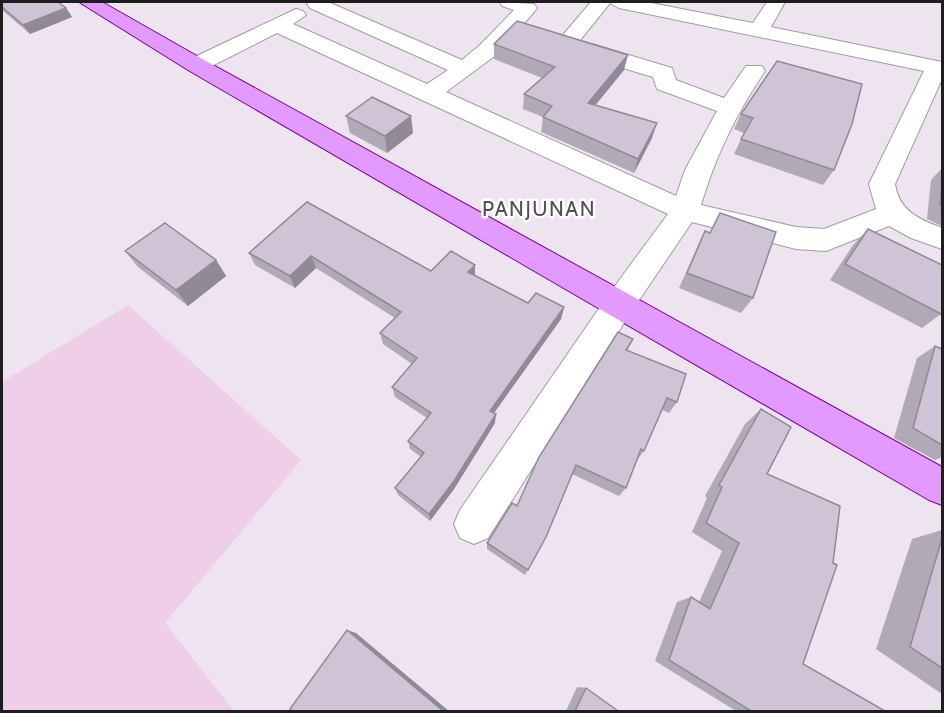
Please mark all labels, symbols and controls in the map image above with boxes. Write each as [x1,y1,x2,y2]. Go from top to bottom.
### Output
district label: PANJUNAN [482,196,596,221]

